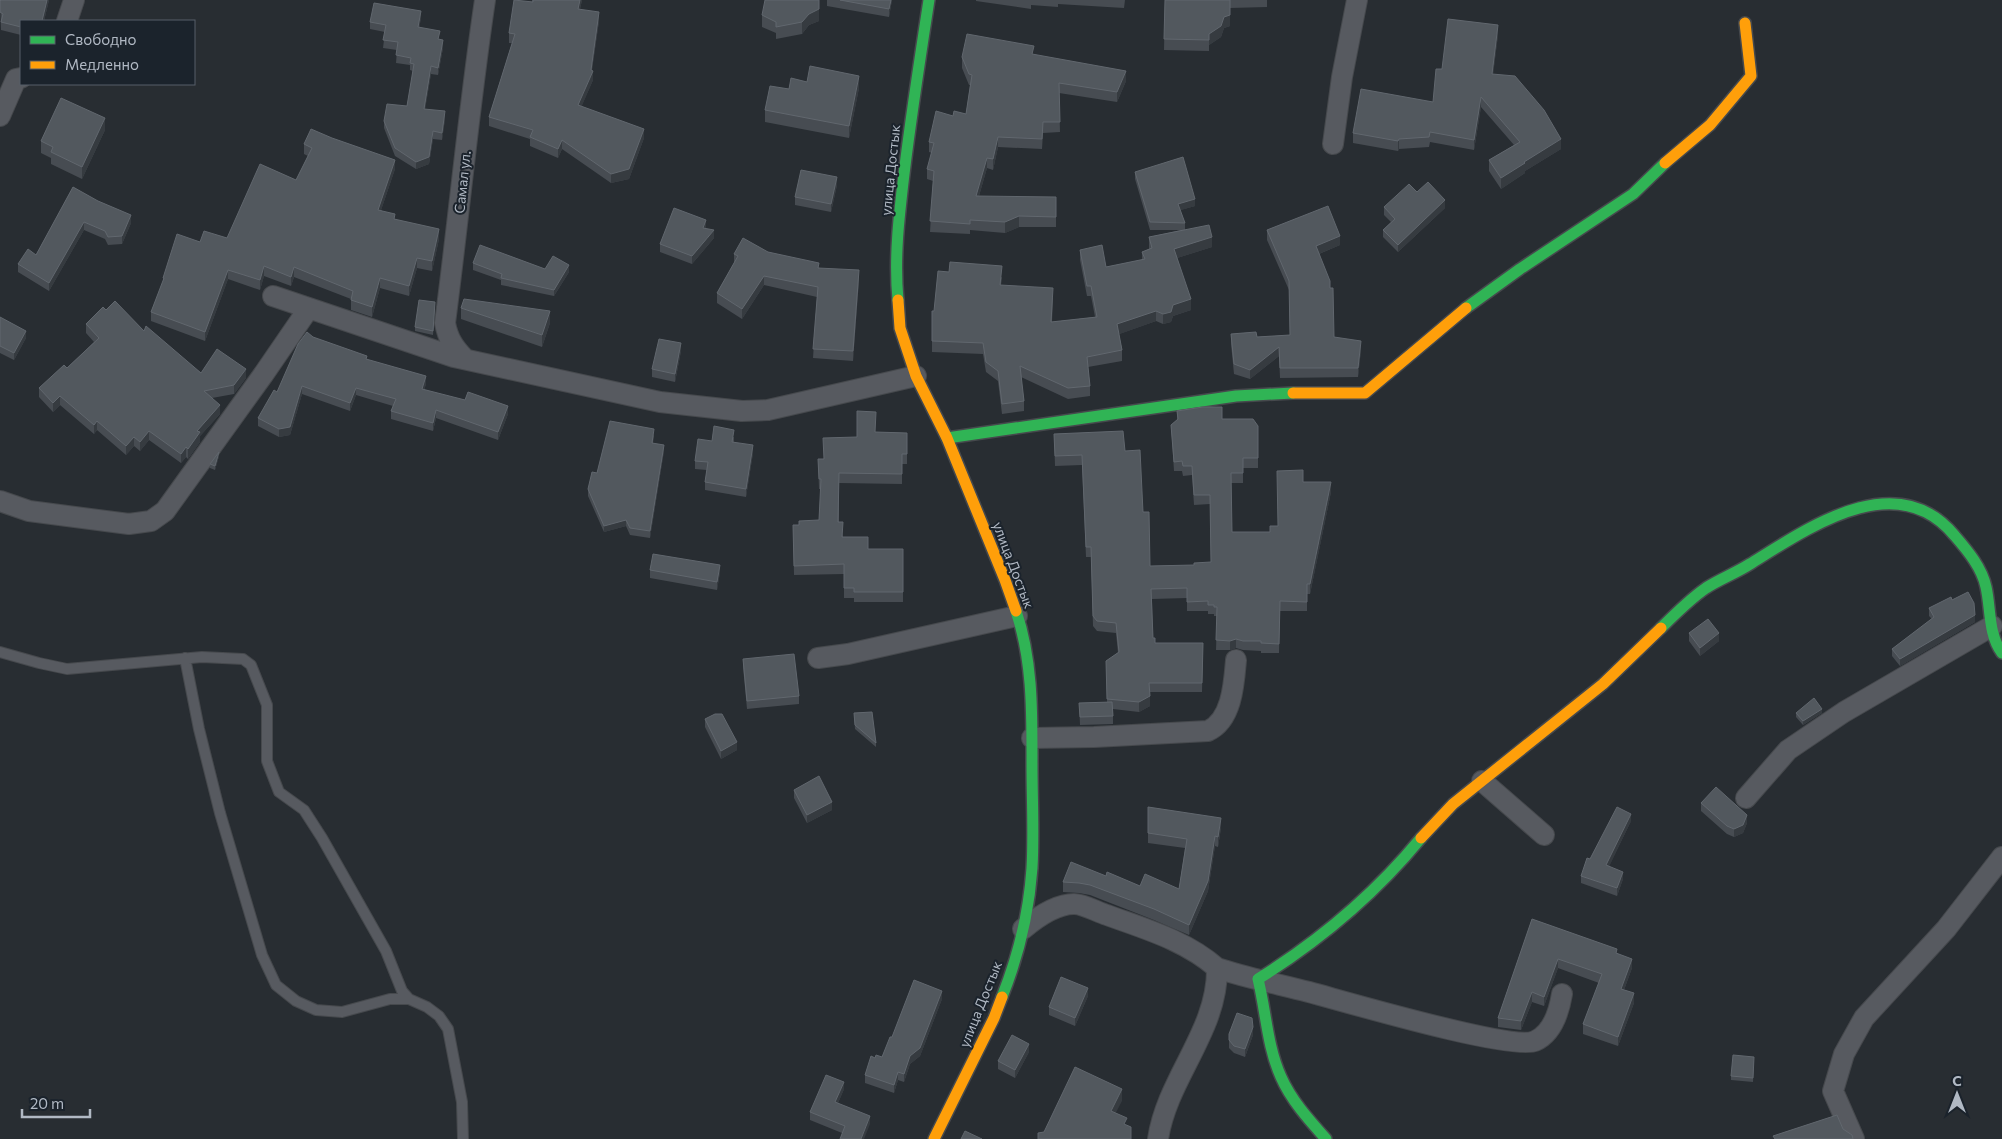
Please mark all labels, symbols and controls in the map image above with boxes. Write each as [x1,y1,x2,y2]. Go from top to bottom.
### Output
legend [20,20,195,85]
text: Свободно [65,30,136,48]
text: Медленно [65,55,139,73]
street label: улица Достык [877,123,903,216]
street label: Самал ул. [450,150,474,214]
street label: улица Достык [990,519,1039,611]
street label: улица Достык [955,958,1005,1050]
north arrow [1932,1069,1982,1119]
text: С [1952,1072,1962,1089]
scale bar [22,1086,90,1118]
text: 20 m [30,1094,64,1112]

